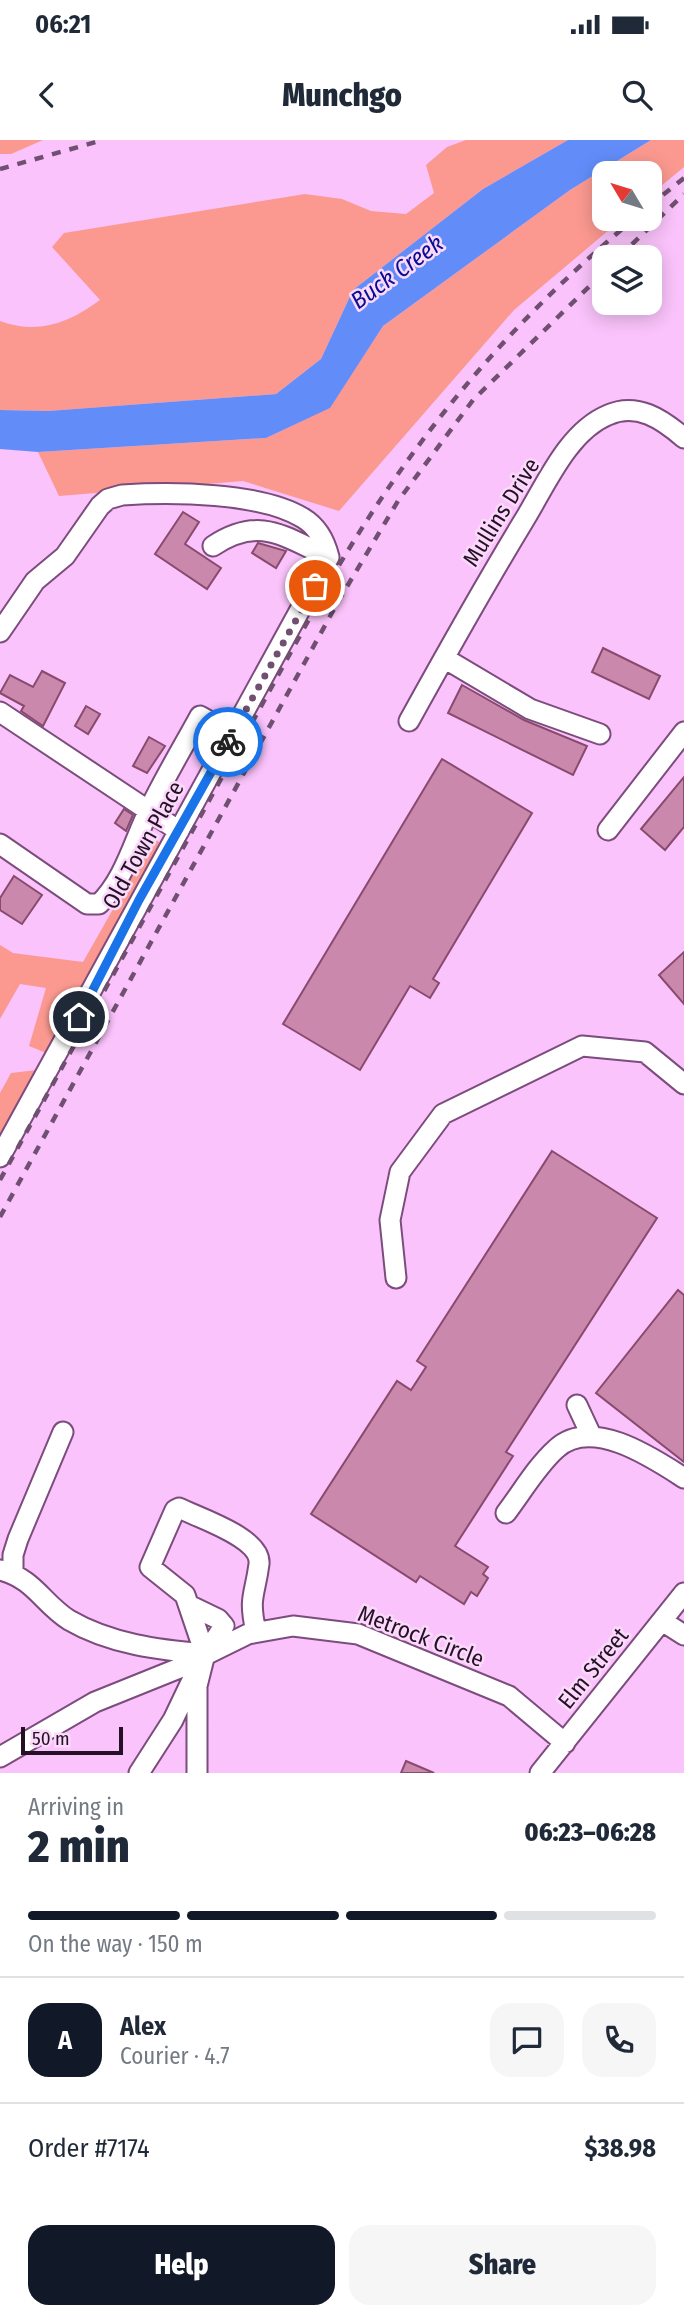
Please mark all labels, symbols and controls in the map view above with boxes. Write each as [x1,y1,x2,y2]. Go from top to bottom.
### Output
text: 06:21 [35,9,91,40]
icon: back [28,76,66,114]
text: Munchgo [282,76,402,114]
icon: search [618,76,656,114]
north arrow [592,161,662,231]
map controls [592,161,662,315]
water label: Buck Creek [345,229,449,315]
button: layers [592,245,662,315]
street label: Mullins Drive [457,453,545,571]
pin [285,556,345,616]
icon: bag [296,567,334,605]
courier [193,707,263,777]
icon: bike [209,723,247,761]
street label: Old Town Place [96,776,190,914]
pin [49,987,109,1047]
icon: home [60,998,98,1036]
street label: Metrock Circle [354,1599,488,1673]
street label: Elm Street [552,1621,634,1714]
scale bar [21,1724,122,1756]
text: 50 m [32,1727,70,1750]
text: Arriving in [28,1793,124,1821]
text: 06:23–06:28 [524,1817,656,1848]
text: 2 min [28,1819,130,1874]
text: On the way · 150 m [28,1930,203,1958]
button: chat [490,2003,564,2077]
button: phone [582,2003,656,2077]
text: Alex [120,2011,166,2042]
text: A [58,2025,72,2056]
text: Courier · 4.7 [120,2042,230,2070]
text: Order #7174 [28,2133,150,2164]
text: $38.98 [584,2133,656,2164]
button: Help [28,2225,335,2305]
button: Share [349,2225,656,2305]

